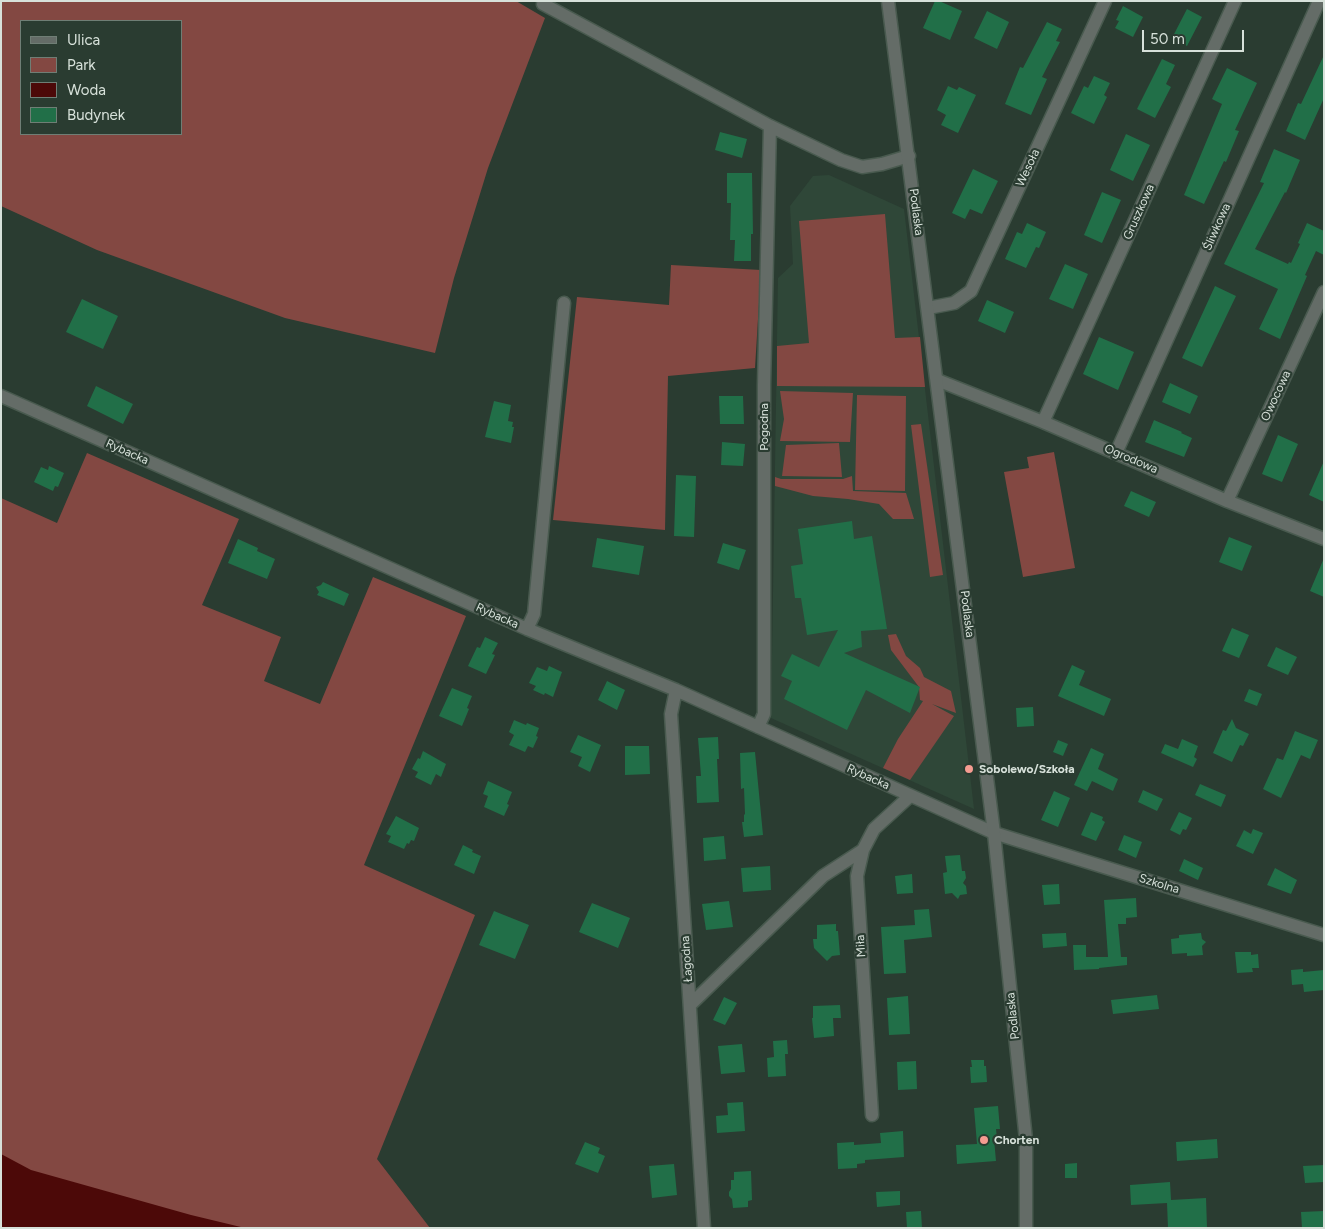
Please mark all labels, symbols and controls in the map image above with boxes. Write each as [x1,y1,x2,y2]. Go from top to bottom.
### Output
legend [20,20,182,135]
scale bar [1145,20,1248,52]
text: 50 m [1150,30,1185,48]
text: Ulica [67,31,100,49]
text: Park [67,56,96,74]
text: Woda [67,81,106,99]
text: Budynek [67,106,125,124]
street label: Wesoła [1013,147,1043,189]
street label: Gruszkowa [1120,182,1158,242]
street label: Podlaska [906,188,926,236]
street label: Śliwkowa [1200,201,1234,253]
street label: Owocowa [1258,368,1294,424]
street label: Pogodna [757,403,771,451]
street label: Rybacka [103,436,151,468]
street label: Ogrodowa [1102,441,1160,477]
street label: Podlaska [957,590,977,638]
street label: Rybacka [473,600,521,632]
street label: Rybacka [844,761,892,793]
place label: Sobolewo/Szkoła [979,762,1075,776]
marker: Sobolewo/Szkoła [963,763,975,775]
street label: Szkolna [1137,871,1181,897]
street label: Miła [853,934,869,958]
street label: Łagodna [678,935,696,983]
street label: Podlaska [1003,992,1023,1040]
place label: Chorten [994,1133,1039,1147]
marker: Chorten [978,1134,990,1146]

